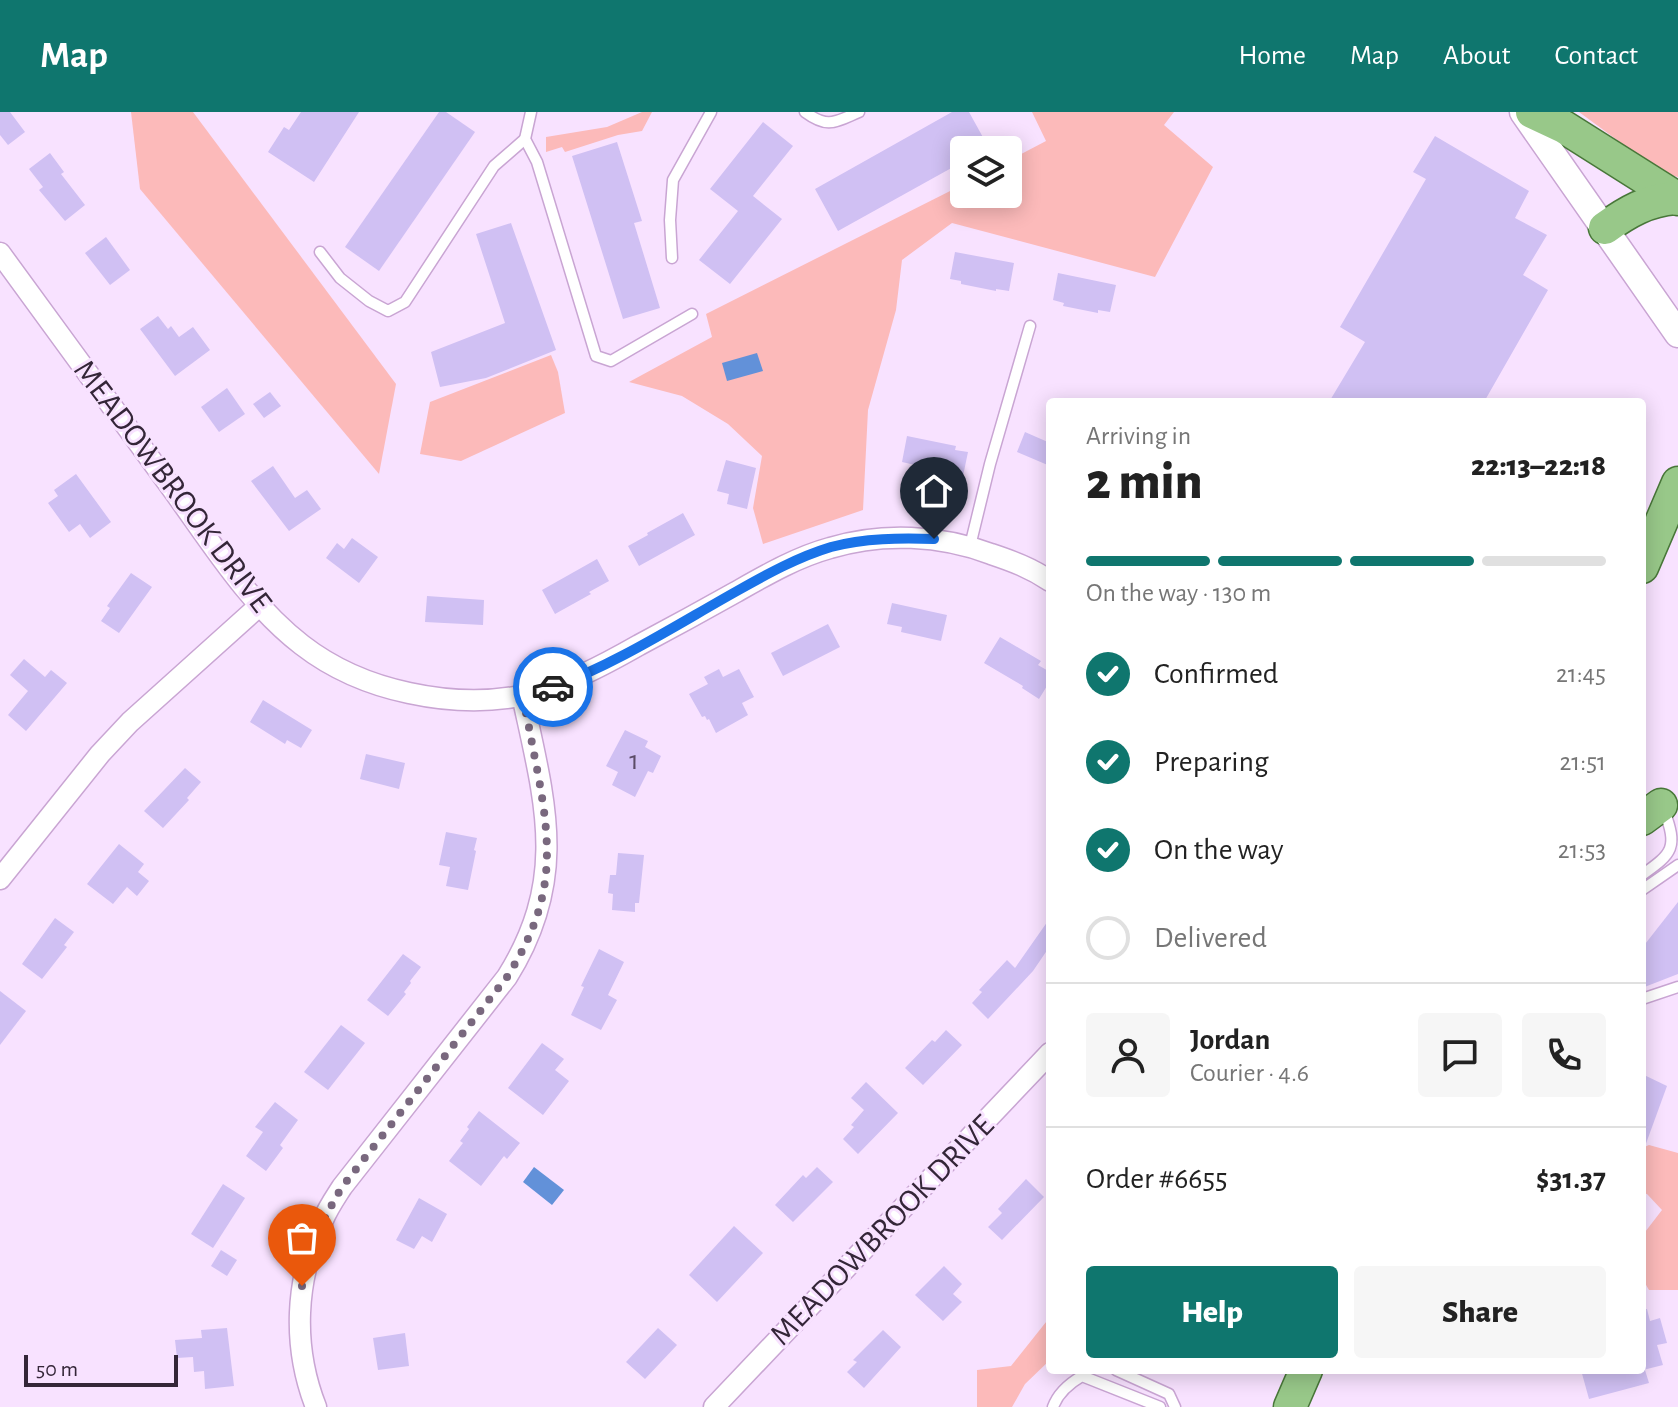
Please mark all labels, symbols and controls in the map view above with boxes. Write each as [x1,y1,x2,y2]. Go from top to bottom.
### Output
text: Map [40,37,108,75]
text: Home [1239,42,1306,70]
text: Map [1350,42,1399,70]
text: About [1443,42,1511,70]
text: Contact [1555,42,1638,70]
map controls [950,136,1022,208]
button: layers [950,136,1022,208]
street label: MEADOWBROOK DRIVE [68,354,278,618]
text: Arriving in [1086,423,1191,449]
text: 22:13–22:18 [1471,451,1606,481]
text: 2 min [1086,456,1202,508]
pin [900,457,968,539]
icon: home [912,469,956,513]
text: On the way · 130 m [1086,580,1271,606]
courier [513,647,593,727]
icon: check [1086,652,1130,696]
text: Confirmed [1154,659,1278,689]
text: 21:45 [1556,661,1606,687]
icon: car [531,665,575,709]
icon: check [1086,740,1130,784]
house number: 1 [629,747,639,775]
text: Preparing [1154,747,1269,777]
text: 21:51 [1559,749,1606,775]
icon: check [1086,828,1130,872]
text: On the way [1154,835,1283,865]
text: 21:53 [1558,837,1606,863]
text: Delivered [1154,923,1267,953]
button: person [1086,1013,1170,1097]
button: chat [1418,1013,1502,1097]
button: phone [1522,1013,1606,1097]
text: Jordan [1190,1025,1270,1055]
text: Courier · 4.6 [1190,1060,1309,1086]
street label: MEADOWBROOK DRIVE [764,1109,1000,1351]
text: Order #6655 [1086,1164,1227,1194]
text: $31.37 [1536,1164,1606,1194]
pin [268,1204,336,1286]
icon: bag [280,1216,324,1260]
button: Help [1086,1266,1338,1358]
button: Share [1354,1266,1606,1358]
scale bar [24,1351,178,1387]
text: 50 m [36,1358,78,1380]

